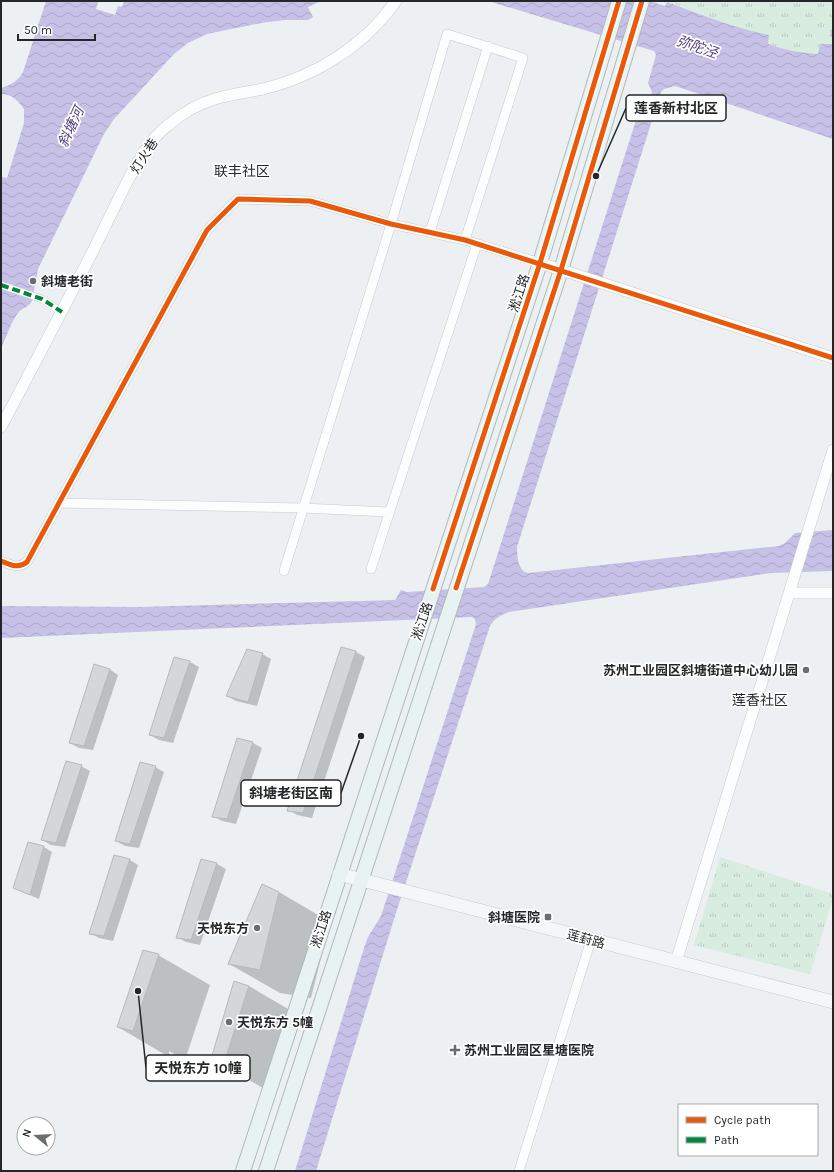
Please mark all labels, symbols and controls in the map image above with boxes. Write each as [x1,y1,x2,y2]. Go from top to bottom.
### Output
scale bar [18,16,95,42]
text: 50 m [24,23,52,37]
water label: 弥陀泾 [674,32,722,63]
callout: 莲香新村北区 [626,95,726,121]
text: 莲香新村北区 [634,100,718,117]
water label: 斜塘河 [54,102,89,150]
street label: 灯火巷 [127,136,161,176]
district label: 联丰社区 [214,163,270,180]
street label: 淞江路 [506,272,532,314]
place label: 斜塘老街 [41,274,93,289]
marker: 斜塘老街 [28,276,38,286]
street label: 淞江路 [409,600,435,642]
place label: 苏州工业园区斜塘街道中心幼儿园 [603,663,798,678]
marker: 苏州工业园区斜塘街道中心幼儿园 [801,665,811,675]
district label: 莲香社区 [732,692,788,709]
callout: 斜塘老街区南 [241,780,341,806]
text: 斜塘老街区南 [249,785,333,802]
street label: 淞江路 [308,908,334,950]
place label: 斜塘医院 [488,910,540,925]
marker: 斜塘医院 [543,912,553,922]
place label: 天悦东方 [197,921,249,936]
marker: 天悦东方 [252,923,262,933]
street label: 莲葑路 [565,927,607,951]
place label: 天悦东方 5幢 [237,1015,313,1030]
marker: 天悦东方 5幢 [224,1017,234,1027]
place label: 苏州工业园区星塘医院 [464,1043,594,1058]
marker: 苏州工业园区星塘医院 [449,1044,461,1056]
callout: 天悦东方 10幢 [146,1055,250,1081]
text: 天悦东方 10幢 [154,1060,242,1077]
legend [678,1104,818,1156]
text: Cycle path [714,1113,771,1127]
north arrow [16,1116,56,1156]
text: N [20,1127,34,1139]
text: Path [714,1133,739,1147]

